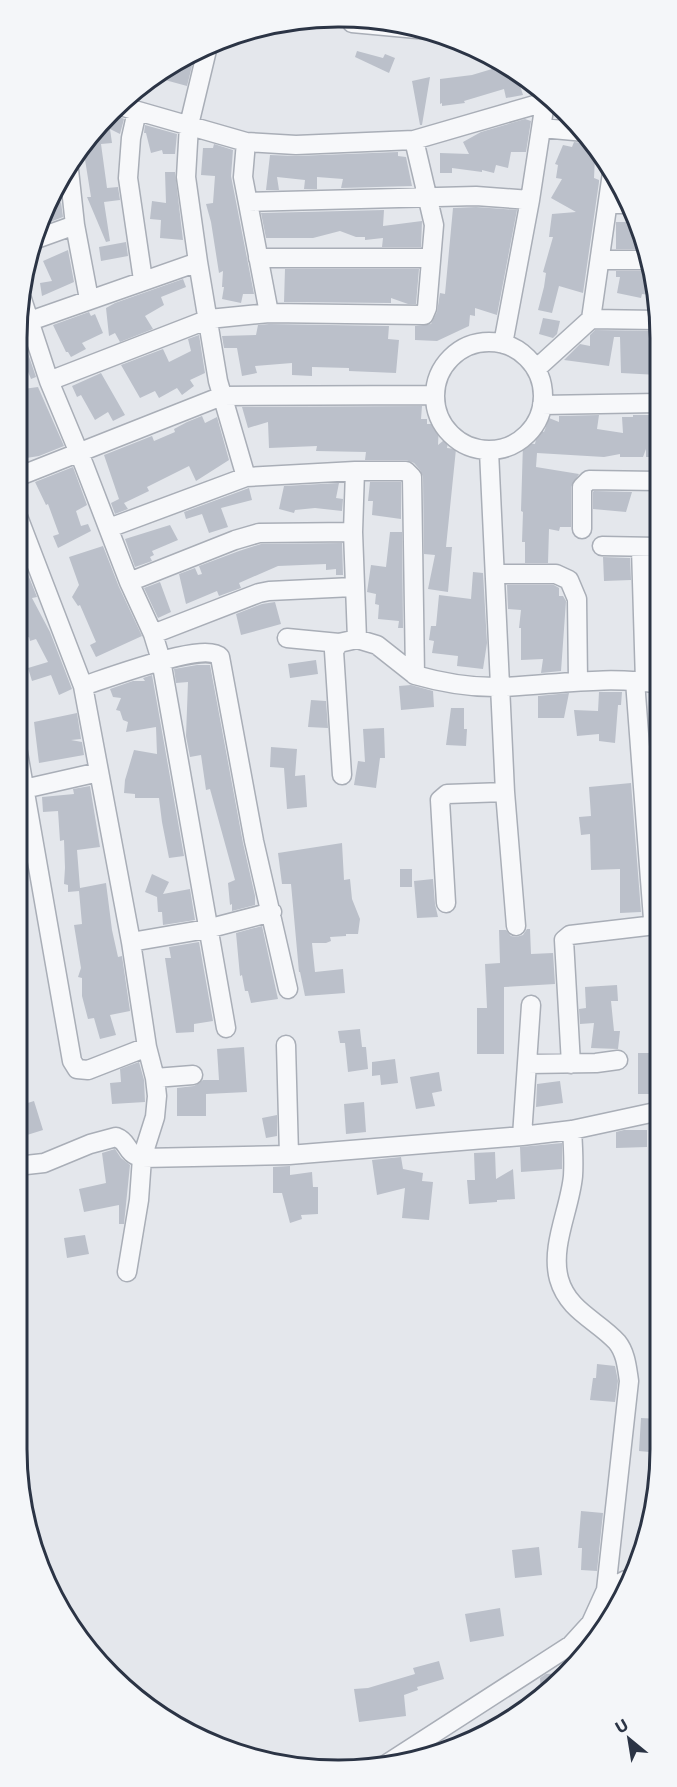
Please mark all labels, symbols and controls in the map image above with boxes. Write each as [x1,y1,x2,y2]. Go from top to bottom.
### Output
north arrow [599,1709,659,1769]
text: U [611,1714,631,1737]

